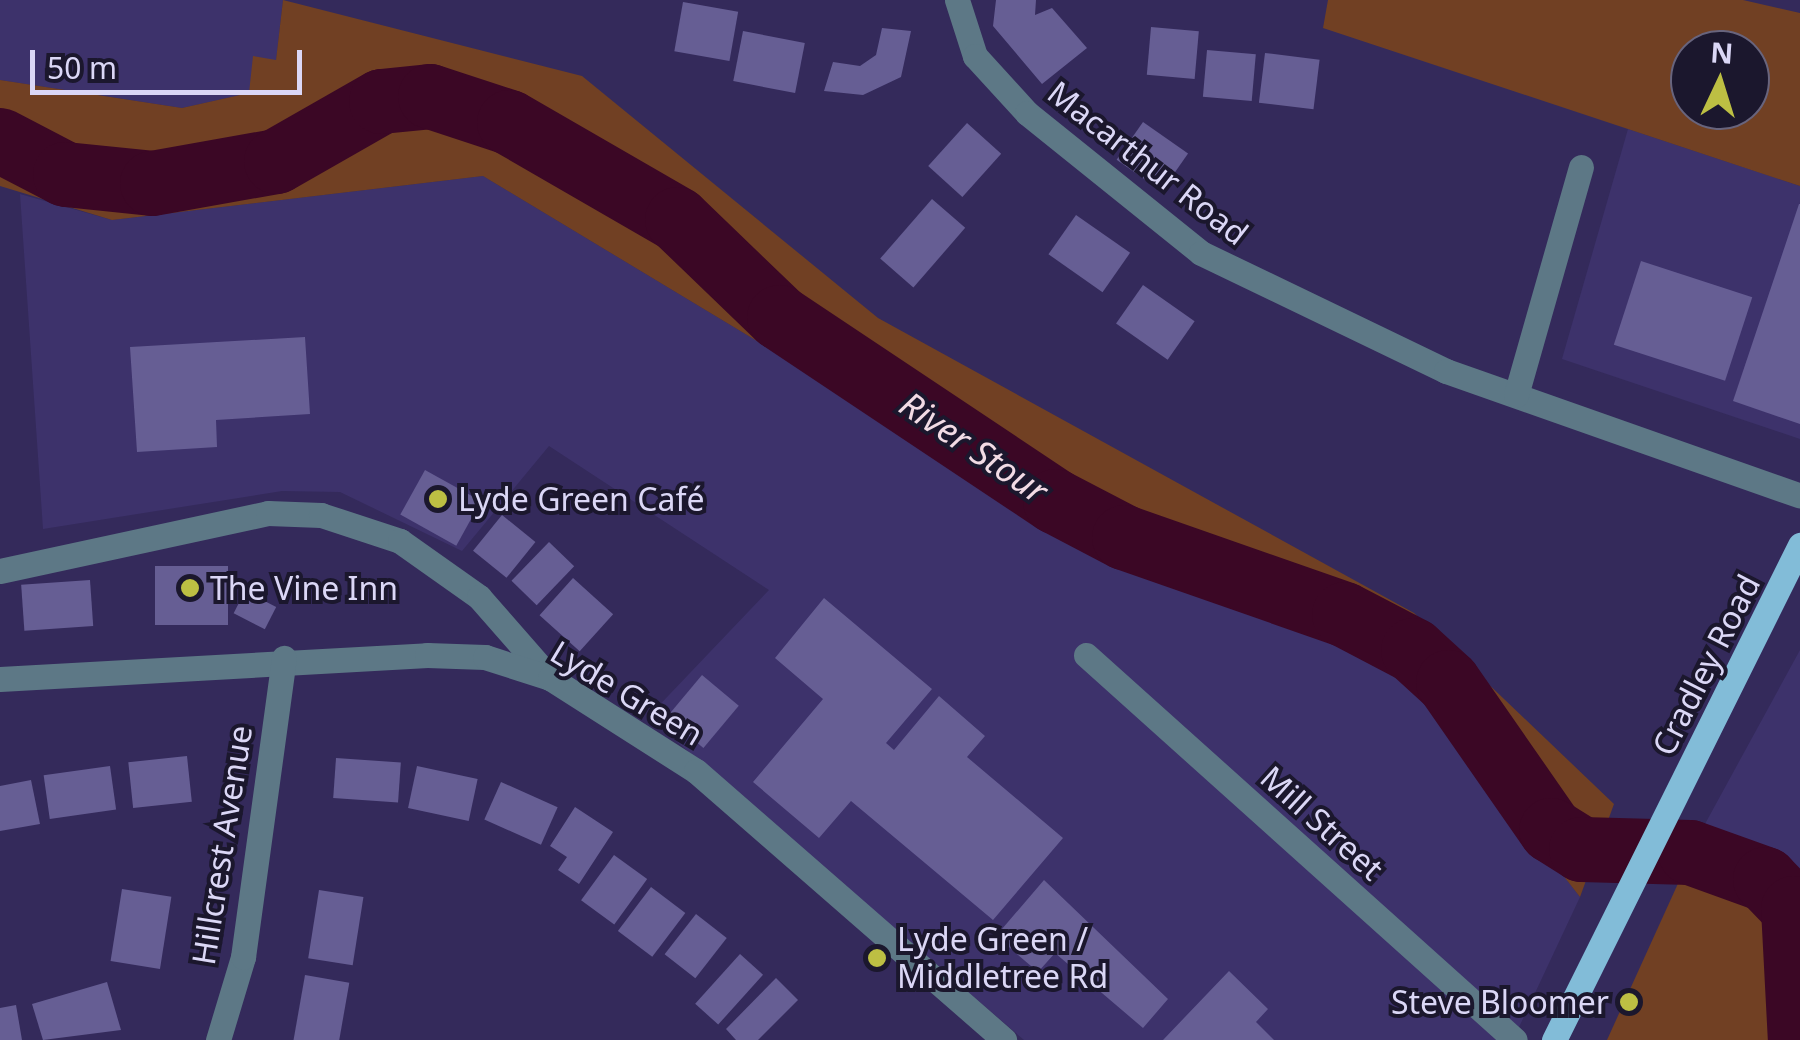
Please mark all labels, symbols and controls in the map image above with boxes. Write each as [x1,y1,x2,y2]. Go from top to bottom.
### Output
scale bar [35,30,308,92]
north arrow [1670,30,1770,130]
text: N [1709,32,1735,72]
text: 50 m [47,47,117,88]
street label: Macarthur Road [1040,73,1256,253]
water label: River Stour [892,382,1056,512]
place label: Lyde Green Café [458,480,704,518]
marker: Lyde Green Café [427,488,449,510]
street label: Cradley Road [1644,568,1768,762]
place label: The Vine Inn [210,569,398,607]
marker: The Vine Inn [179,577,201,599]
street label: Lyde Green [544,633,710,753]
street label: Hillcrest Avenue [184,722,260,968]
street label: Mill Street [1253,758,1391,888]
place label: Lyde Green / Middletree Rd [897,921,1108,996]
marker: Lyde Green / Middletree Rd [866,947,888,969]
place label: Steve Bloomer [1391,983,1609,1021]
marker: Steve Bloomer [1618,991,1640,1013]

